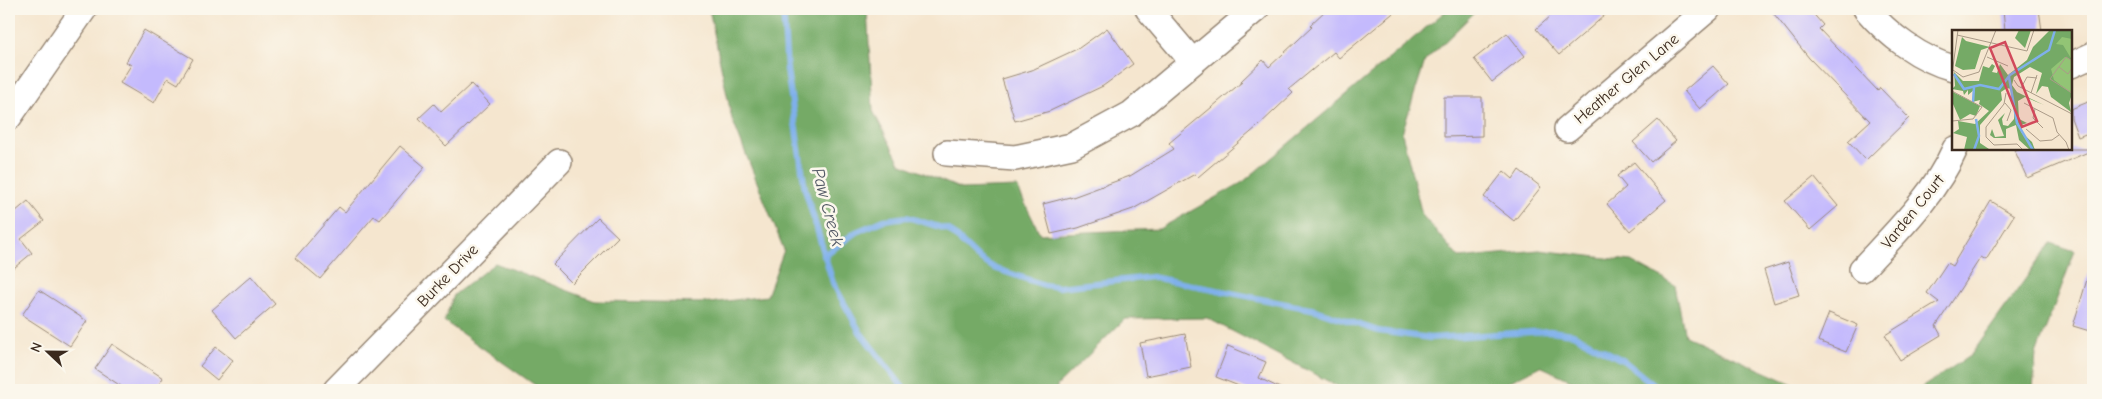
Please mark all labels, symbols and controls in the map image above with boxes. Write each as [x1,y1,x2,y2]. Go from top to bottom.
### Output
street label: Heather Glen Lane [1571,30,1683,128]
inset map [1952,30,2072,150]
water label: Paw Creek [807,166,848,249]
street label: Varden Court [1878,171,1948,252]
street label: Burke Drive [414,241,482,311]
north arrow [22,326,72,376]
text: N [27,340,46,355]

